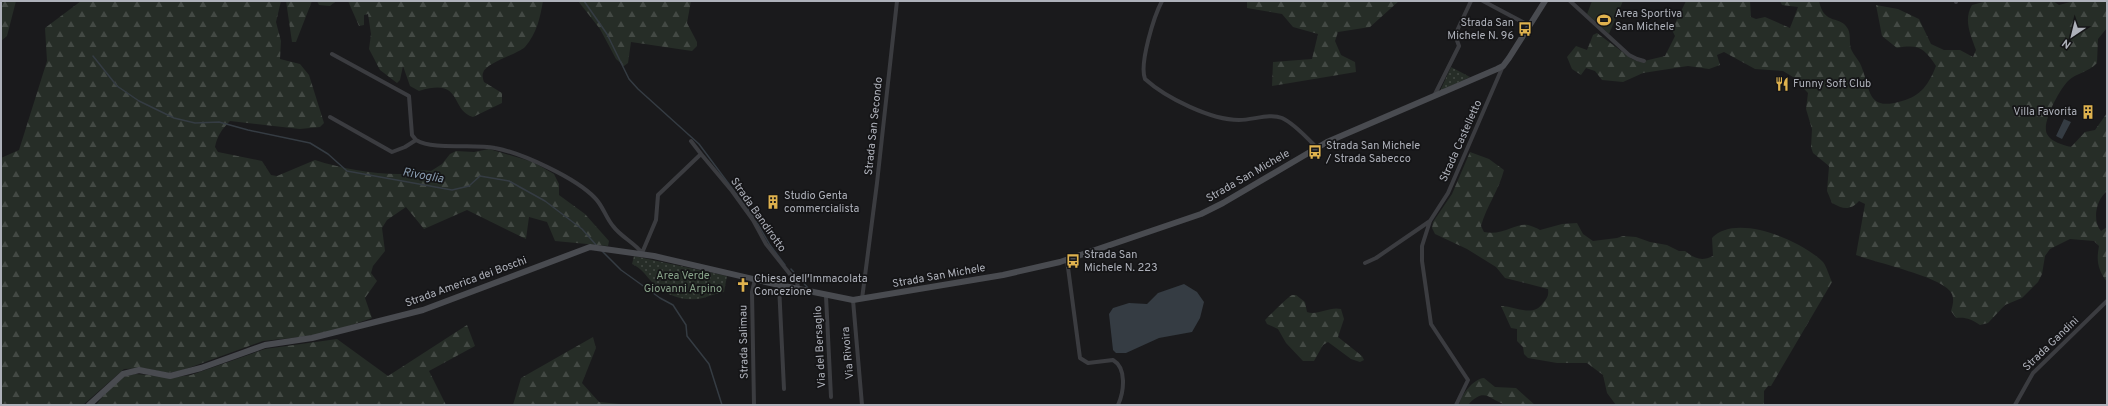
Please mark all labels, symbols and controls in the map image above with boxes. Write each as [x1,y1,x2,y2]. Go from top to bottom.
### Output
place label: Area Sportiva San Michele [1615,7,1682,34]
sports icon: Area Sportiva San Michele [1596,12,1612,28]
place label: Strada San Michele N. 96 [1447,16,1514,43]
north arrow [2052,16,2092,56]
bus stop icon: Strada San Michele N. 96 [1517,21,1533,37]
text: N [2060,35,2074,51]
street label: Strada San Secondo [862,76,886,176]
restaurant icon: Funny Soft Club [1774,76,1790,92]
place label: Funny Soft Club [1793,77,1871,91]
street label: Strada Castelletto [1437,98,1485,184]
building icon: Villa Favorita [2080,104,2096,120]
place label: Villa Favorita [2013,105,2077,119]
place label: Strada San Michele / Strada Sabecco [1325,139,1420,166]
bus stop icon: Strada San Michele / Strada Sabecco [1307,144,1323,160]
street label: Strada San Michele [1204,146,1292,206]
water label: Rivoglia [401,165,446,188]
street label: Strada Bandirotto [727,175,789,255]
place label: Studio Genta commercialista [784,189,859,216]
building icon: Studio Genta commercialista [765,194,781,210]
place label: Strada San Michele N. 223 [1084,248,1158,275]
street label: Strada America dei Boschi [403,253,529,311]
bus stop icon: Strada San Michele N. 223 [1065,253,1081,269]
street label: Strada San Michele [891,261,987,291]
park label: Area Verde Giovanni Arpino [644,269,722,296]
place label: Chiesa dell′Immacolata Concezione [754,272,868,299]
church icon: Chiesa dell′Immacolata Concezione [735,277,751,293]
street label: Strada Salimau [736,305,752,379]
street label: Via del Bersaglio [811,305,829,389]
street label: Strada Gandini [2020,314,2082,374]
street label: Via Rivoira [839,326,857,380]

